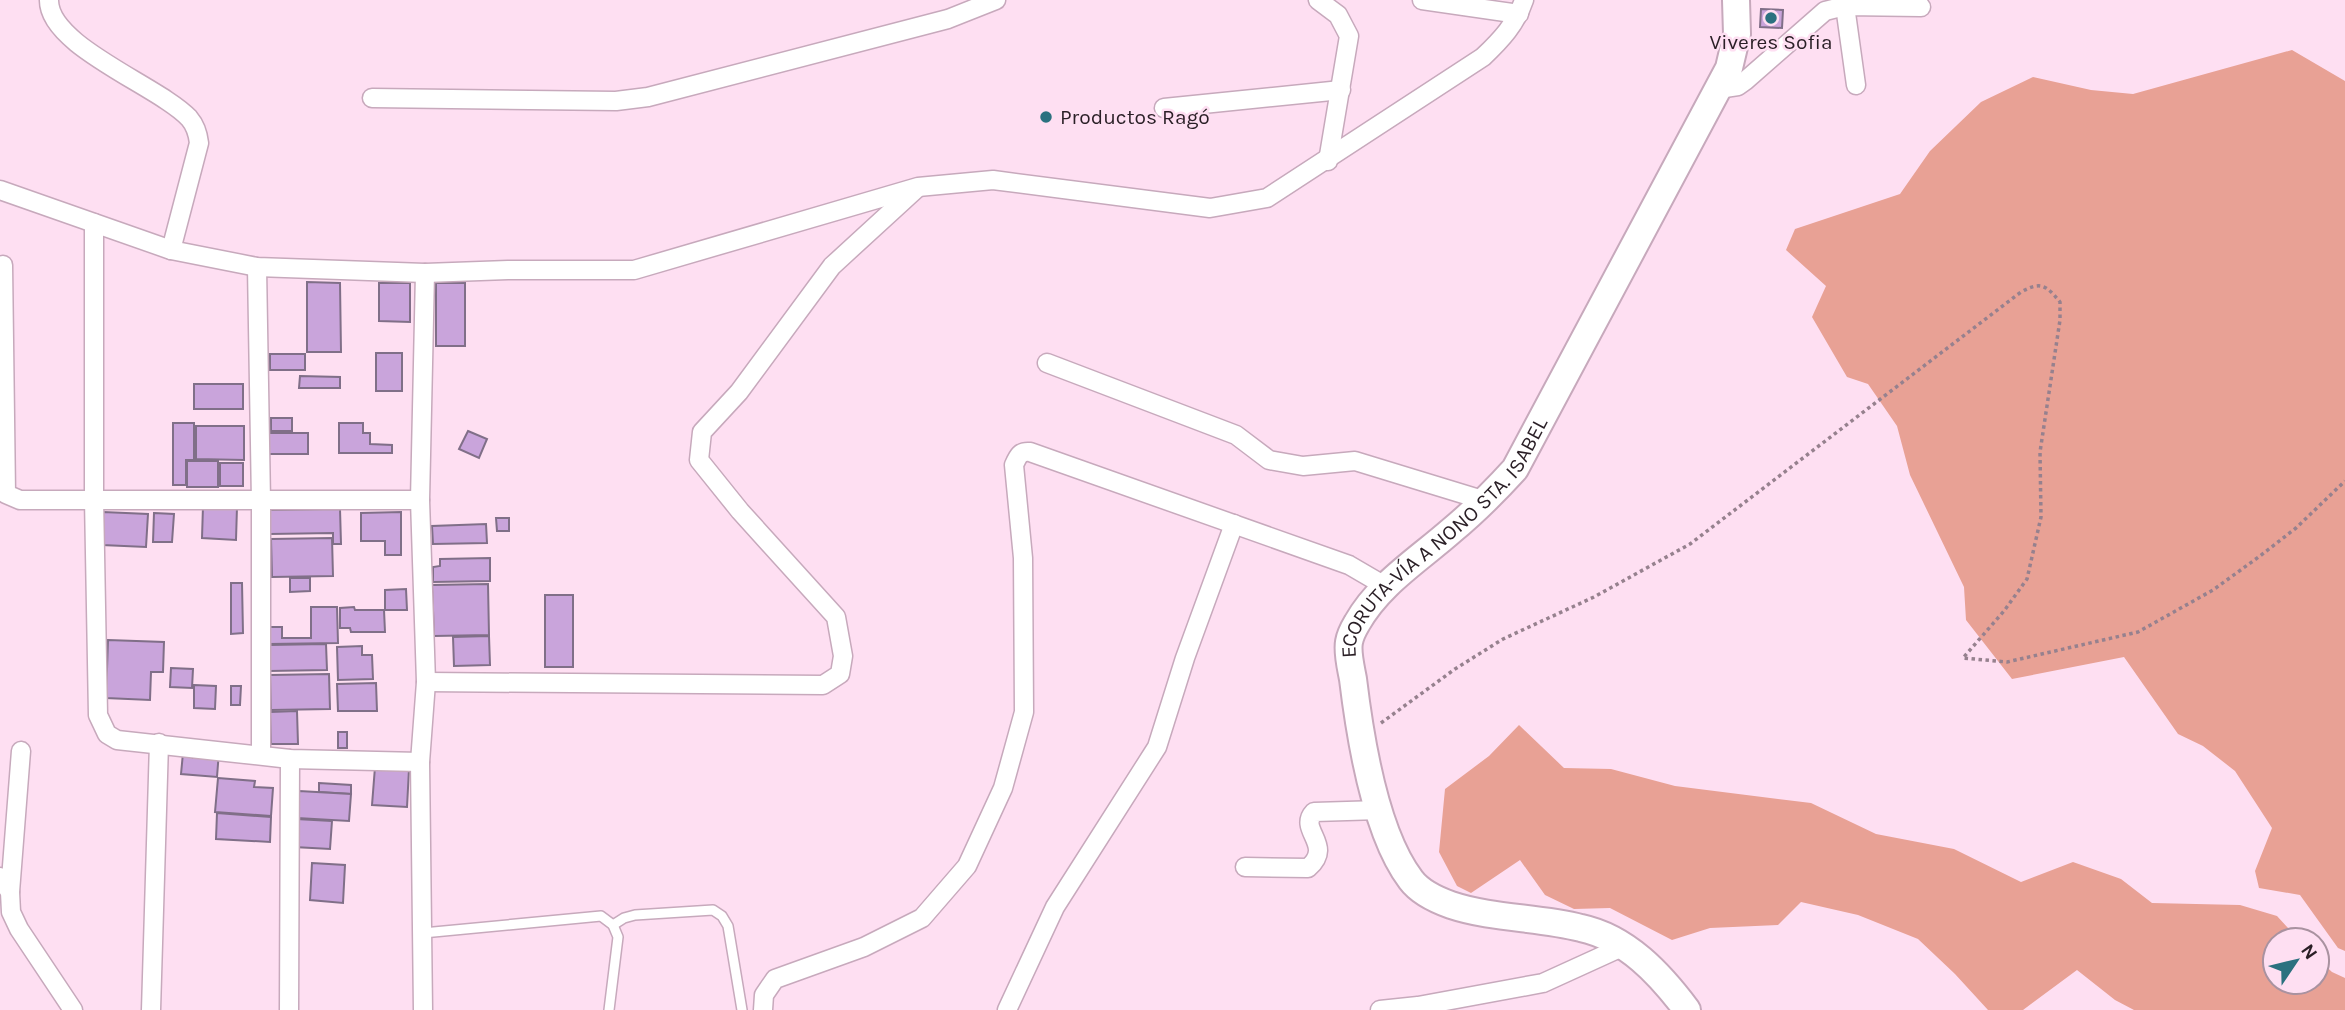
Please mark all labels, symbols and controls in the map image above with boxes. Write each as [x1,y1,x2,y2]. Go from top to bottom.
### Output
marker: Viveres Sofia [1763,10,1779,26]
place label: Viveres Sofia [1710,30,1833,54]
place label: Productos Ragó [1060,105,1210,129]
marker: Productos Ragó [1038,109,1054,125]
street label: ECORUTA-VÍA A NONO STA. ISABEL [1336,413,1552,659]
north arrow [2261,926,2331,996]
text: N [2296,940,2322,964]

